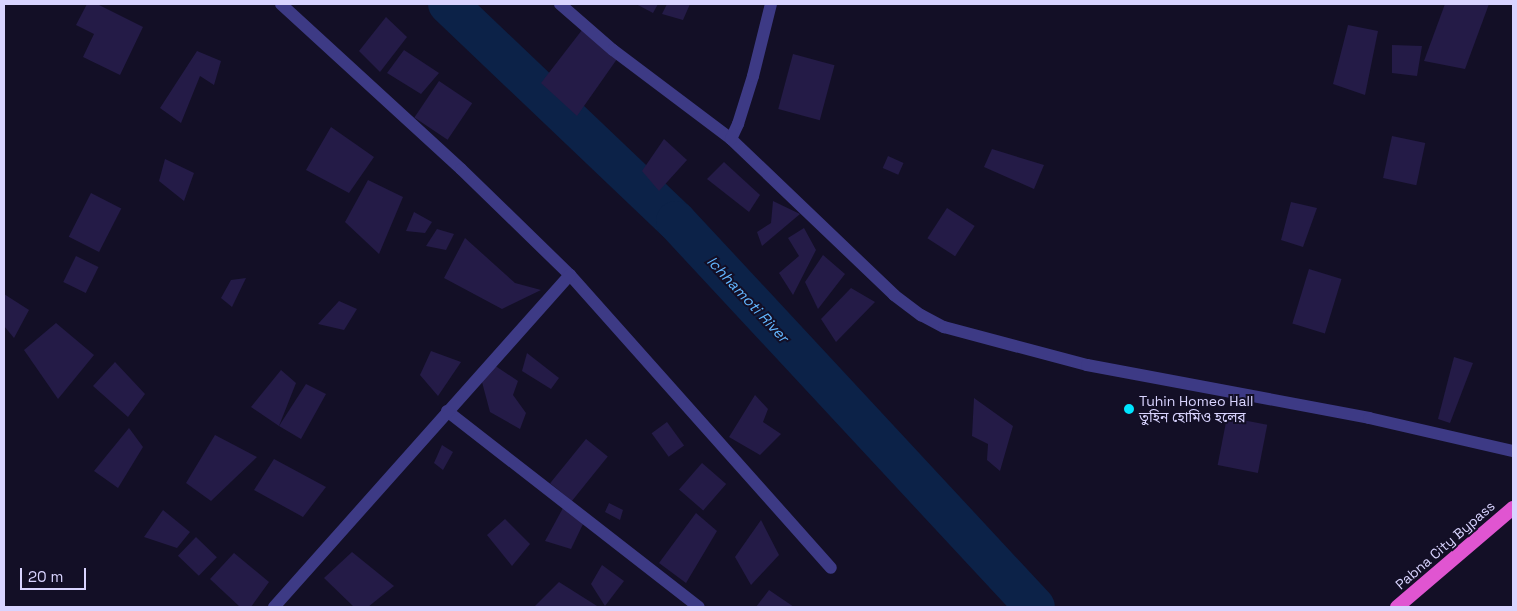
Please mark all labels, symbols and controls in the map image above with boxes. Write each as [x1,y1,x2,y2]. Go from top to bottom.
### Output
water label: Ichhamoti River [703,252,793,346]
place label: Tuhin Homeo Hall তুহিন হোমিও হলের [1139,393,1253,426]
marker: Tuhin Homeo Hall তুহিন হোমিও হলের [1123,403,1135,415]
street label: Pabna City Bypass [1392,497,1498,593]
scale bar [22,558,89,590]
text: 20 m [28,567,63,586]

